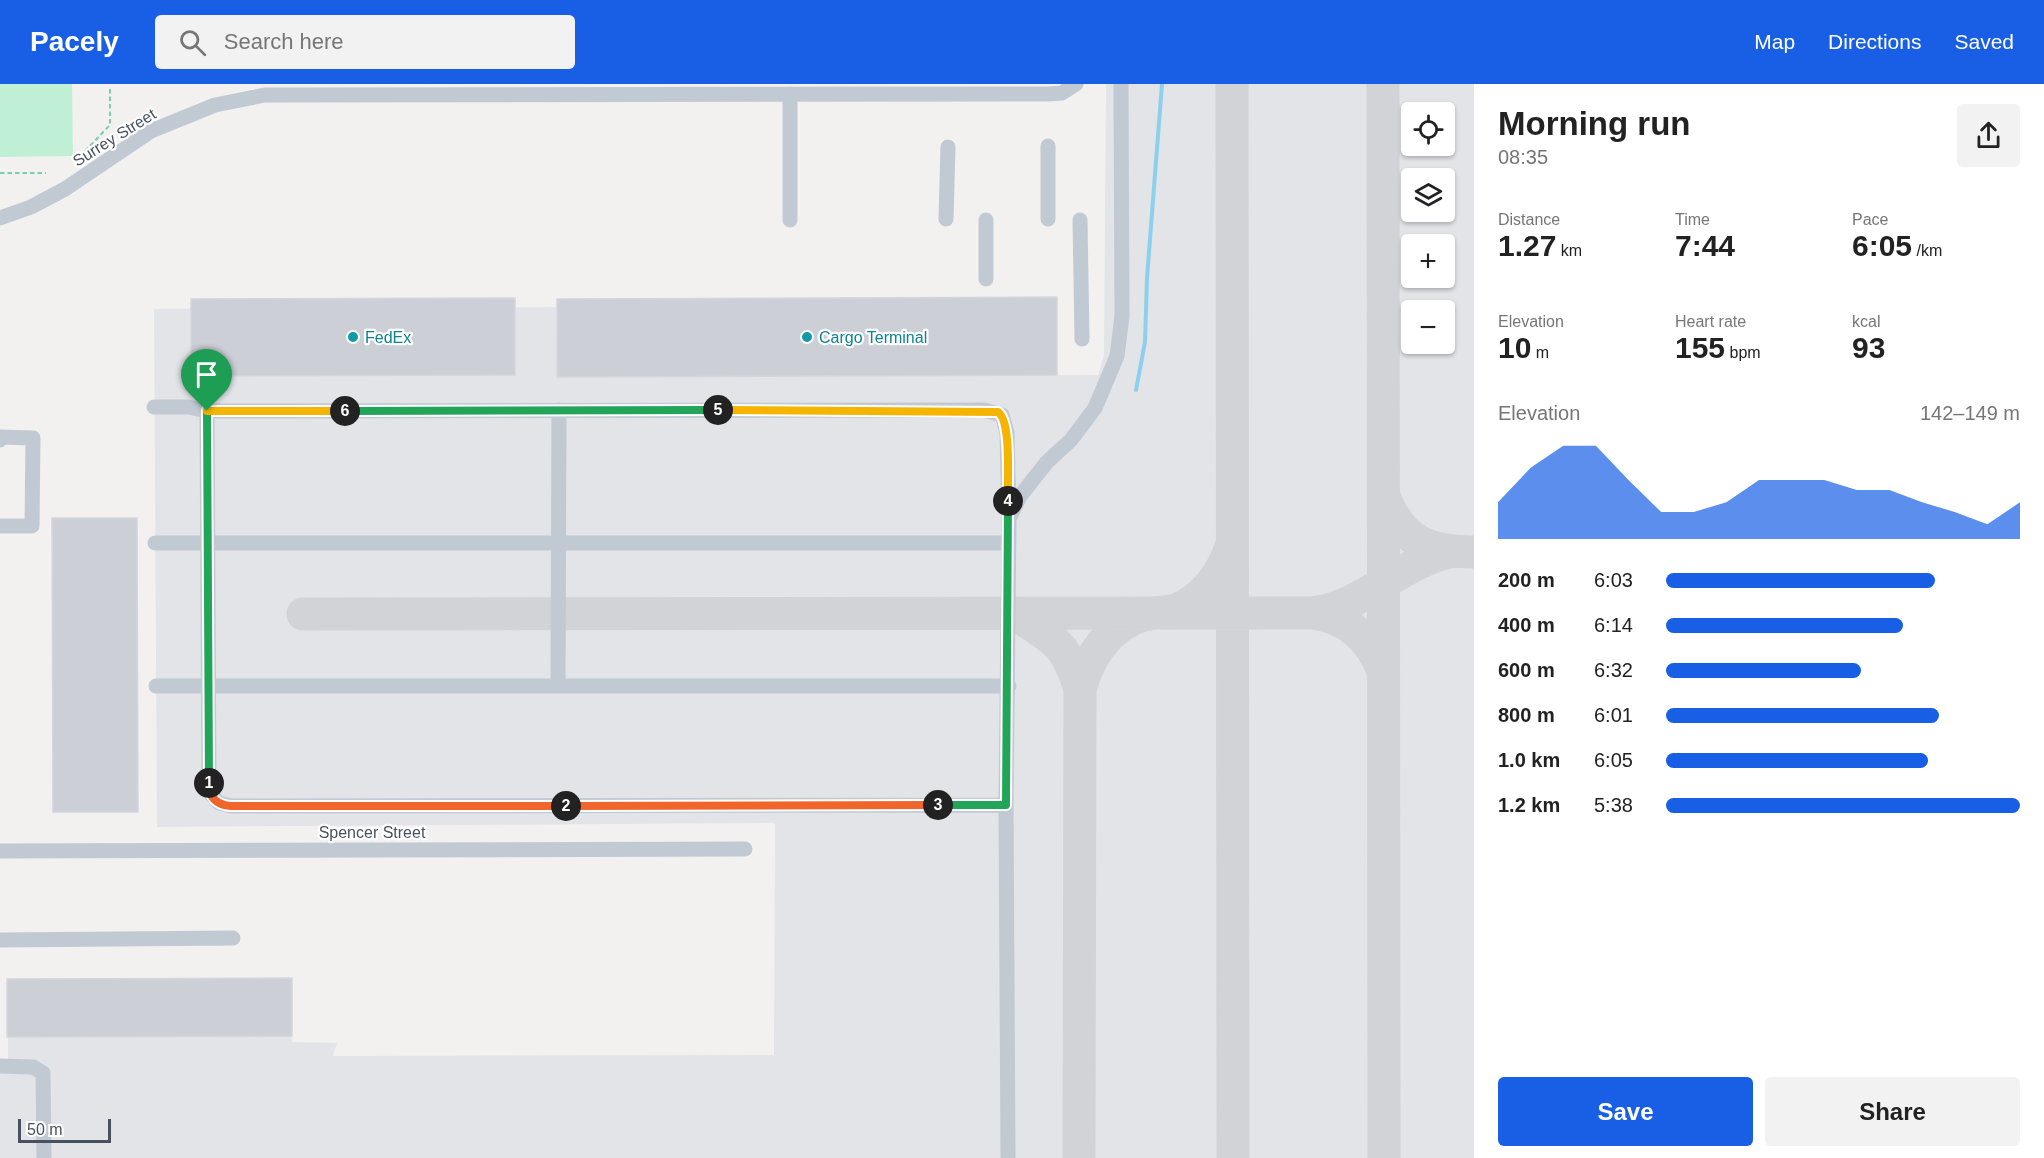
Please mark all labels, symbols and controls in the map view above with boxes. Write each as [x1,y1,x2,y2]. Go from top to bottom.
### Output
search box [155,15,575,69]
text: Pacely [30,26,119,57]
icon: search [176,26,209,59]
text: Search here [224,29,344,54]
text: Map [1754,30,1795,53]
text: Directions [1828,30,1921,53]
text: Saved [1954,30,2014,53]
map controls [1401,102,1455,354]
button: locate [1401,102,1455,156]
button: share [1957,104,2020,167]
street label: Surrey Street [70,105,159,170]
text: Morning run [1498,105,1690,142]
text: 08:35 [1498,146,1548,168]
button: layers [1401,168,1455,222]
text: Distance [1498,211,1560,228]
text: Time [1675,211,1710,228]
text: Pace [1852,211,1888,228]
text: 1.27 [1498,229,1556,262]
text: 7:44 [1675,229,1735,262]
text: 6:05 [1852,229,1912,262]
button: + [1401,234,1455,288]
text: km [1556,242,1582,259]
text: /km [1912,242,1942,259]
button: − [1401,300,1455,354]
text: Elevation [1498,313,1564,330]
text: Heart rate [1675,313,1746,330]
text: kcal [1852,313,1880,330]
place label: FedEx [365,329,411,346]
place label: Cargo Terminal [819,329,927,346]
marker: FedEx [346,330,360,344]
marker: Cargo Terminal [800,330,814,344]
text: 10 [1498,331,1531,364]
text: 155 [1675,331,1725,364]
text: 93 [1852,331,1885,364]
text: m [1531,344,1549,361]
text: bpm [1725,344,1761,361]
pin [181,349,232,411]
icon: arrive [190,358,223,391]
pin: 5 [703,395,733,425]
pin: 6 [330,396,360,426]
text: 5 [714,401,722,418]
text: 6 [341,402,349,419]
text: Elevation [1498,402,1580,424]
text: 142–149 m [1920,402,2020,424]
pin: 4 [993,486,1023,516]
text: 4 [1004,492,1012,509]
text: 200 m [1498,569,1555,591]
text: 6:03 [1594,569,1633,591]
text: 400 m [1498,614,1555,636]
text: 6:14 [1594,614,1633,636]
text: 600 m [1498,659,1555,681]
text: 6:32 [1594,659,1633,681]
text: 800 m [1498,704,1555,726]
text: 6:01 [1594,704,1633,726]
text: 1.0 km [1498,749,1560,771]
text: 6:05 [1594,749,1633,771]
pin: 1 [194,768,224,798]
text: 1 [205,774,213,791]
pin: 3 [923,790,953,820]
pin: 2 [551,791,581,821]
text: 1.2 km [1498,794,1560,816]
text: 5:38 [1594,794,1633,816]
text: 3 [934,796,942,813]
text: 2 [562,797,570,814]
street label: Spencer Street [319,824,426,841]
button: Save [1498,1077,1753,1146]
button: Share [1765,1077,2020,1146]
scale bar [18,1116,111,1144]
text: 50 m [27,1121,63,1138]

